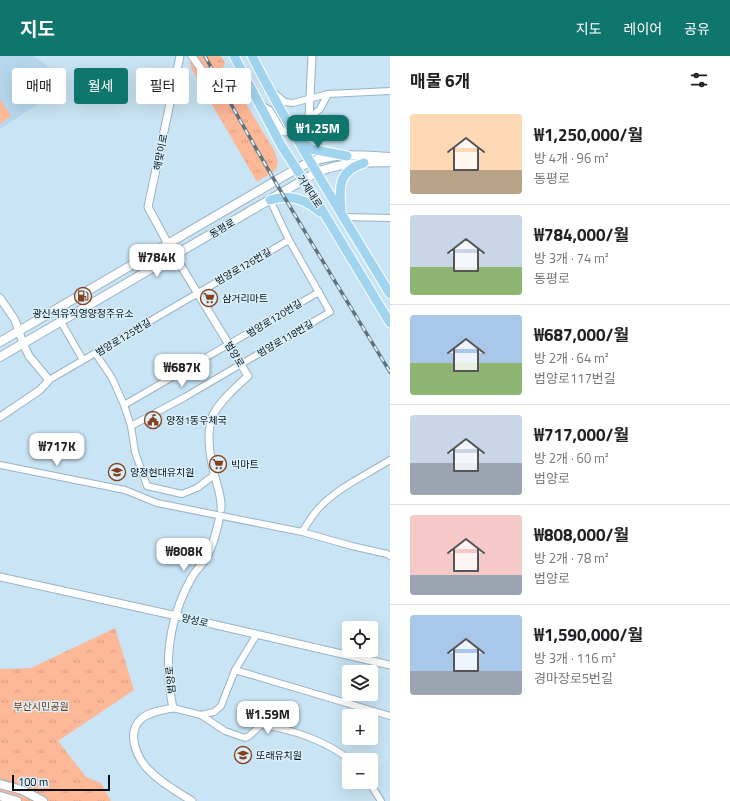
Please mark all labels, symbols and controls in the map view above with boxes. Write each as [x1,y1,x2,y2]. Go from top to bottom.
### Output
text: 지도 [20,14,55,43]
text: 지도 [576,18,602,39]
text: 레이어 [624,18,662,39]
text: 공유 [684,18,710,39]
chip: 매매 [12,68,66,104]
chip: 월세 [74,68,128,104]
chip: 필터 [136,68,189,104]
chip: 신규 [197,68,251,104]
text: 매물 6개 [410,68,470,94]
icon: filters [688,69,710,91]
pin: ₩1.25M [285,115,351,149]
text: ₩1.25M [296,118,340,138]
text: ₩1,250,000/월 [534,122,643,148]
icon: home [442,130,490,178]
street label: 해맞이로 [150,133,171,172]
text: 방 4개 · 96 m² [534,148,609,168]
text: 동평로 [534,168,570,188]
street label: 거제대로 [293,172,326,211]
street label: 동평로 [207,215,238,242]
text: ₩784,000/월 [534,222,629,248]
icon: home [442,231,490,279]
pin: ₩784K [129,244,185,278]
street label: 범양로126번길 [212,244,274,289]
text: ₩784K [138,247,176,267]
text: 방 3개 · 74 m² [534,248,609,268]
text: 동평로 [534,268,570,288]
fuel station icon: 광신석유직영양정주유소 [73,286,93,306]
supermarket icon: 삼거리마트 [199,288,219,308]
place label: 삼거리마트 [222,291,268,306]
street label: 범양로120번길 [243,296,305,341]
place label: 광신석유직영양정주유소 [32,306,134,321]
street label: 범양로125번길 [92,315,154,360]
street label: 범양로118번길 [254,316,316,361]
text: ₩687,000/월 [534,322,629,348]
icon: home [442,331,490,379]
street label: 범양로 [221,339,248,370]
text: 방 2개 · 64 m² [534,348,609,368]
pin: ₩687K [154,354,210,388]
text: ₩687K [163,357,201,377]
text: 범양로117번길 [534,368,616,388]
public building icon: 양정1동우체국 [143,410,163,430]
place label: 양정1동우체국 [166,413,227,428]
text: ₩717,000/월 [534,422,629,448]
icon: home [442,431,490,479]
pin: ₩717K [29,433,85,467]
text: ₩717K [38,436,76,456]
text: 방 2개 · 60 m² [534,448,609,468]
supermarket icon: 빅마트 [208,454,228,474]
place label: 빅마트 [231,457,259,472]
school or university icon: 양정현대유치원 [107,462,127,482]
place label: 양정현대유치원 [130,465,194,480]
text: 범양로 [534,468,570,488]
text: ₩808,000/월 [534,522,629,548]
icon: home [442,531,490,579]
pin: ₩808K [156,538,212,572]
text: ₩808K [165,541,203,561]
text: 방 2개 · 78 m² [534,548,609,568]
text: 범양로 [534,568,570,588]
street label: 양성로 [180,610,210,631]
map controls [342,621,378,789]
button: locate [342,621,378,657]
text: ₩1,590,000/월 [534,622,643,648]
icon: home [442,631,490,679]
text: 방 3개 · 116 m² [534,648,616,668]
button: layers [342,665,378,701]
street label: 범양로 [162,666,179,694]
text: 경마장로5번길 [534,668,613,688]
park label: 부산시민공원 [13,699,69,714]
pin: ₩1.59M [235,701,301,735]
text: ₩1.59M [246,704,290,724]
button: + [342,709,378,745]
school or university icon: 또래유치원 [233,745,253,765]
place label: 또래유치원 [256,748,302,763]
button: − [342,753,378,789]
scale bar [12,773,110,792]
text: 100 m [18,774,48,790]

